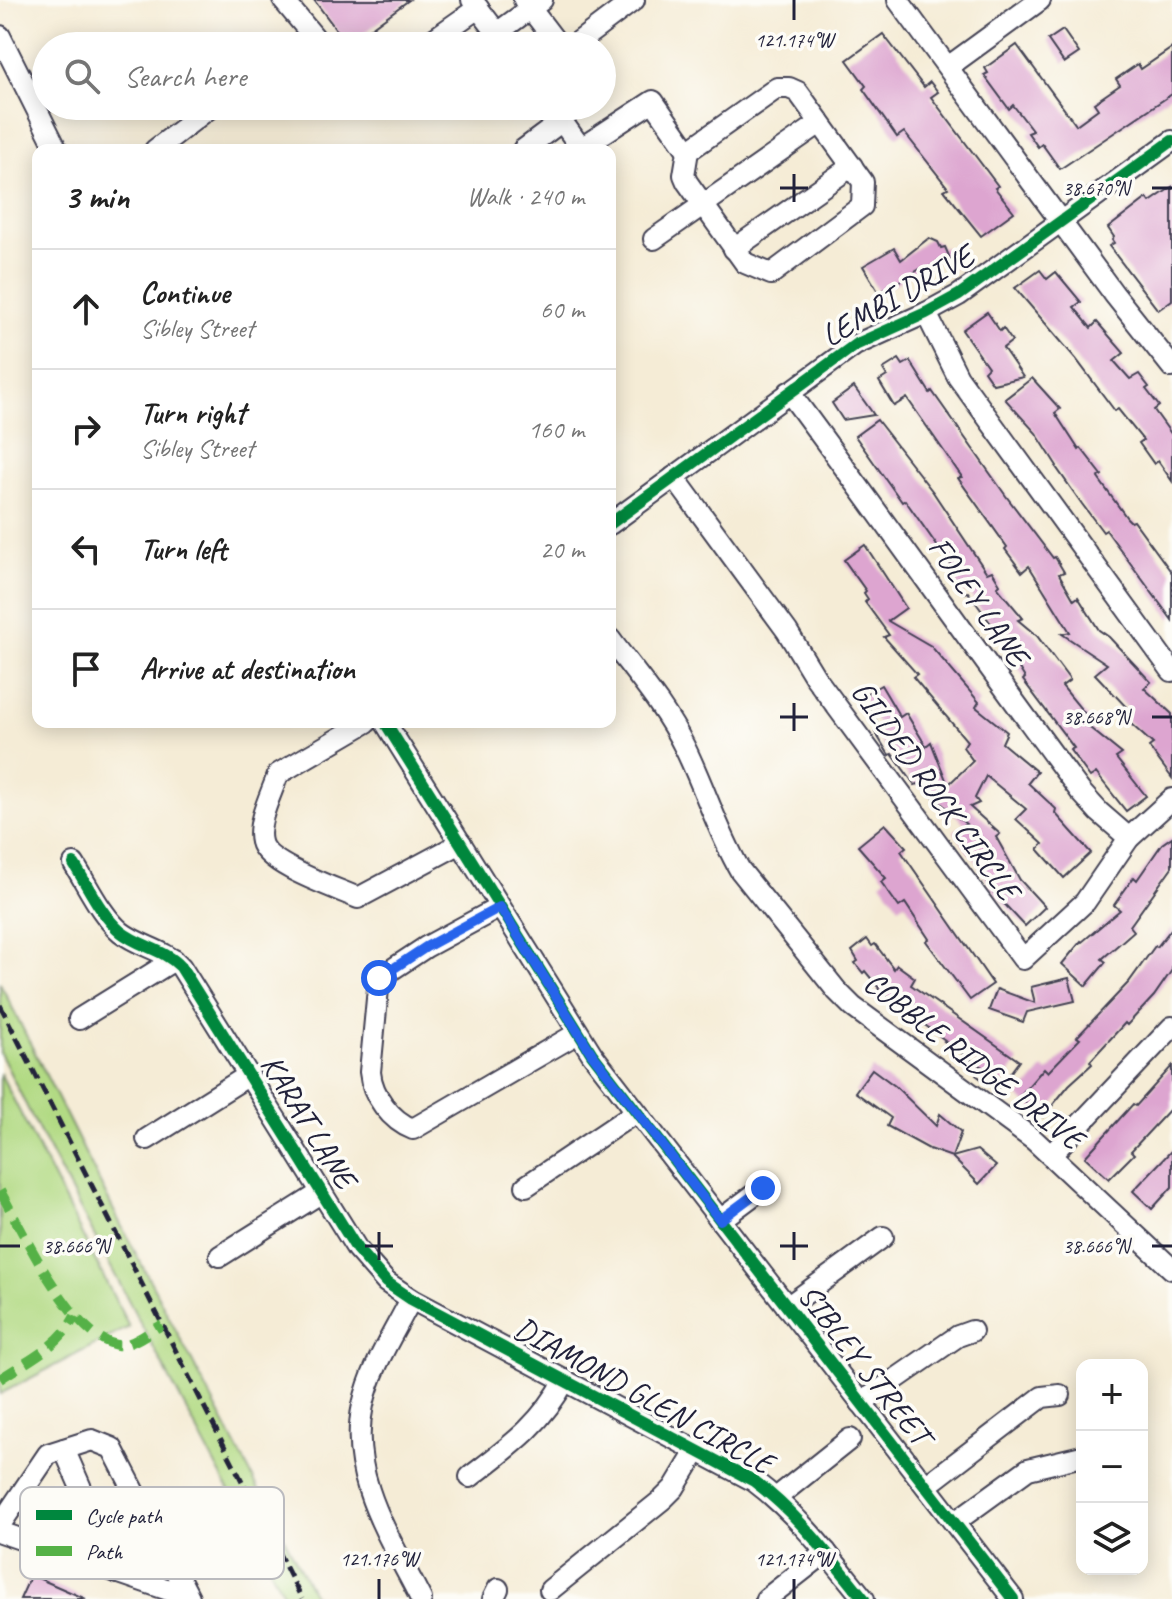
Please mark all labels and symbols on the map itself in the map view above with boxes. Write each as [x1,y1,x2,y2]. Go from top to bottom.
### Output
text: 121.174°W [755,28,837,53]
text: 38.670°N [1063,176,1132,201]
street label: LEMBI DRIVE [814,233,984,356]
street label: FOLEY LANE [919,529,1040,677]
street label: GILDED ROCK CIRCLE [842,673,1032,912]
text: 38.668°N [1063,705,1132,730]
route start [361,960,397,996]
street label: COBBLE RIDGE DRIVE [856,962,1095,1162]
street label: KARAT LANE [251,1047,368,1199]
route end [745,1170,781,1206]
text: 38.666°N [43,1234,112,1259]
text: 38.666°N [1063,1234,1132,1259]
street label: SIBLEY STREET [789,1276,945,1459]
street label: DIAMOND GLEN CIRCLE [507,1307,784,1486]
legend [20,1487,284,1579]
text: Cycle path [86,1502,163,1530]
text: Path [86,1538,123,1566]
text: 121.176°W [340,1547,422,1572]
text: 121.174°W [755,1547,837,1572]

